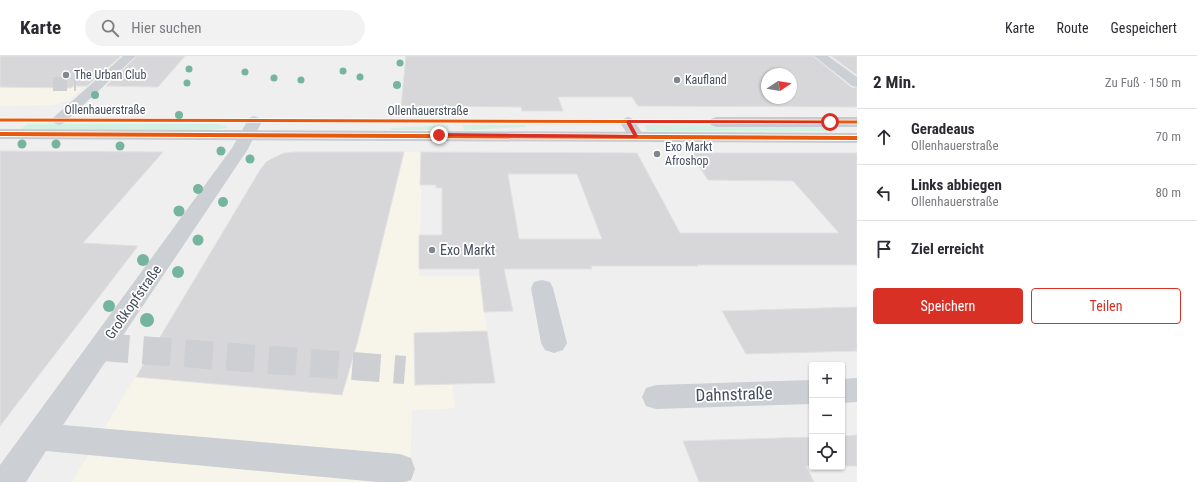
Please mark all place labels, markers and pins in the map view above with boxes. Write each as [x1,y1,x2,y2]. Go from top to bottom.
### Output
place label: The Urban Club [74,68,146,82]
marker: The Urban Club [61,70,71,80]
place label: Kaufland [685,73,727,87]
marker: Kaufland [672,75,682,85]
place label: Exo Markt Afroshop [665,140,713,168]
marker: Exo Markt Afroshop [652,149,662,159]
place label: Exo Markt [440,242,495,258]
marker: Exo Markt [427,245,437,255]

